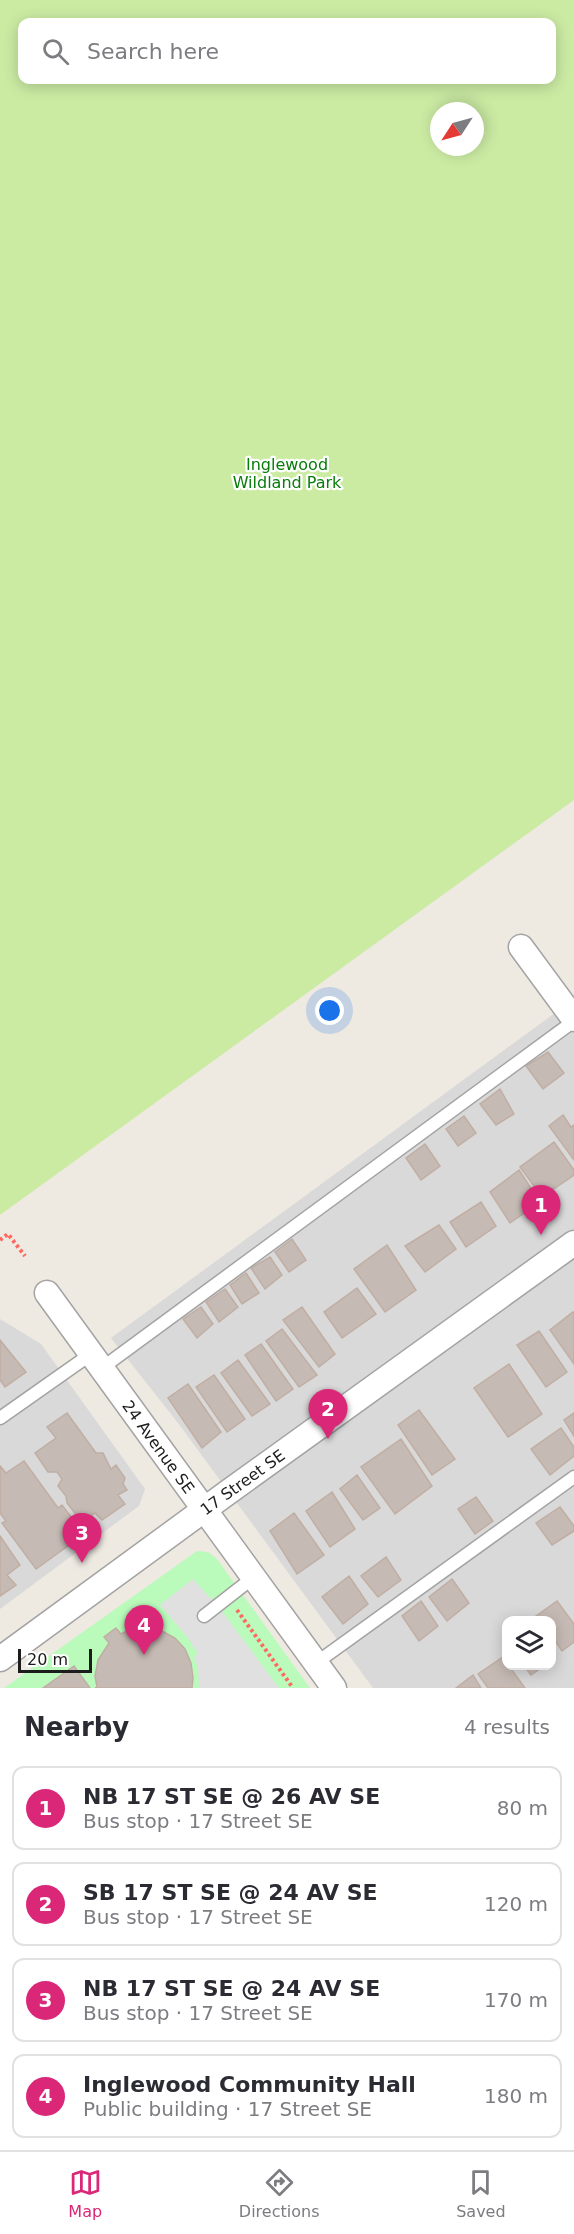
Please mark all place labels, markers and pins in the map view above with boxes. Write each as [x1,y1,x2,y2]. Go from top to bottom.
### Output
pin: 1 [522,1186,560,1235]
pin: 2 [308,1390,348,1439]
pin: 3 [62,1514,101,1563]
pin: 4 [124,1606,164,1655]

